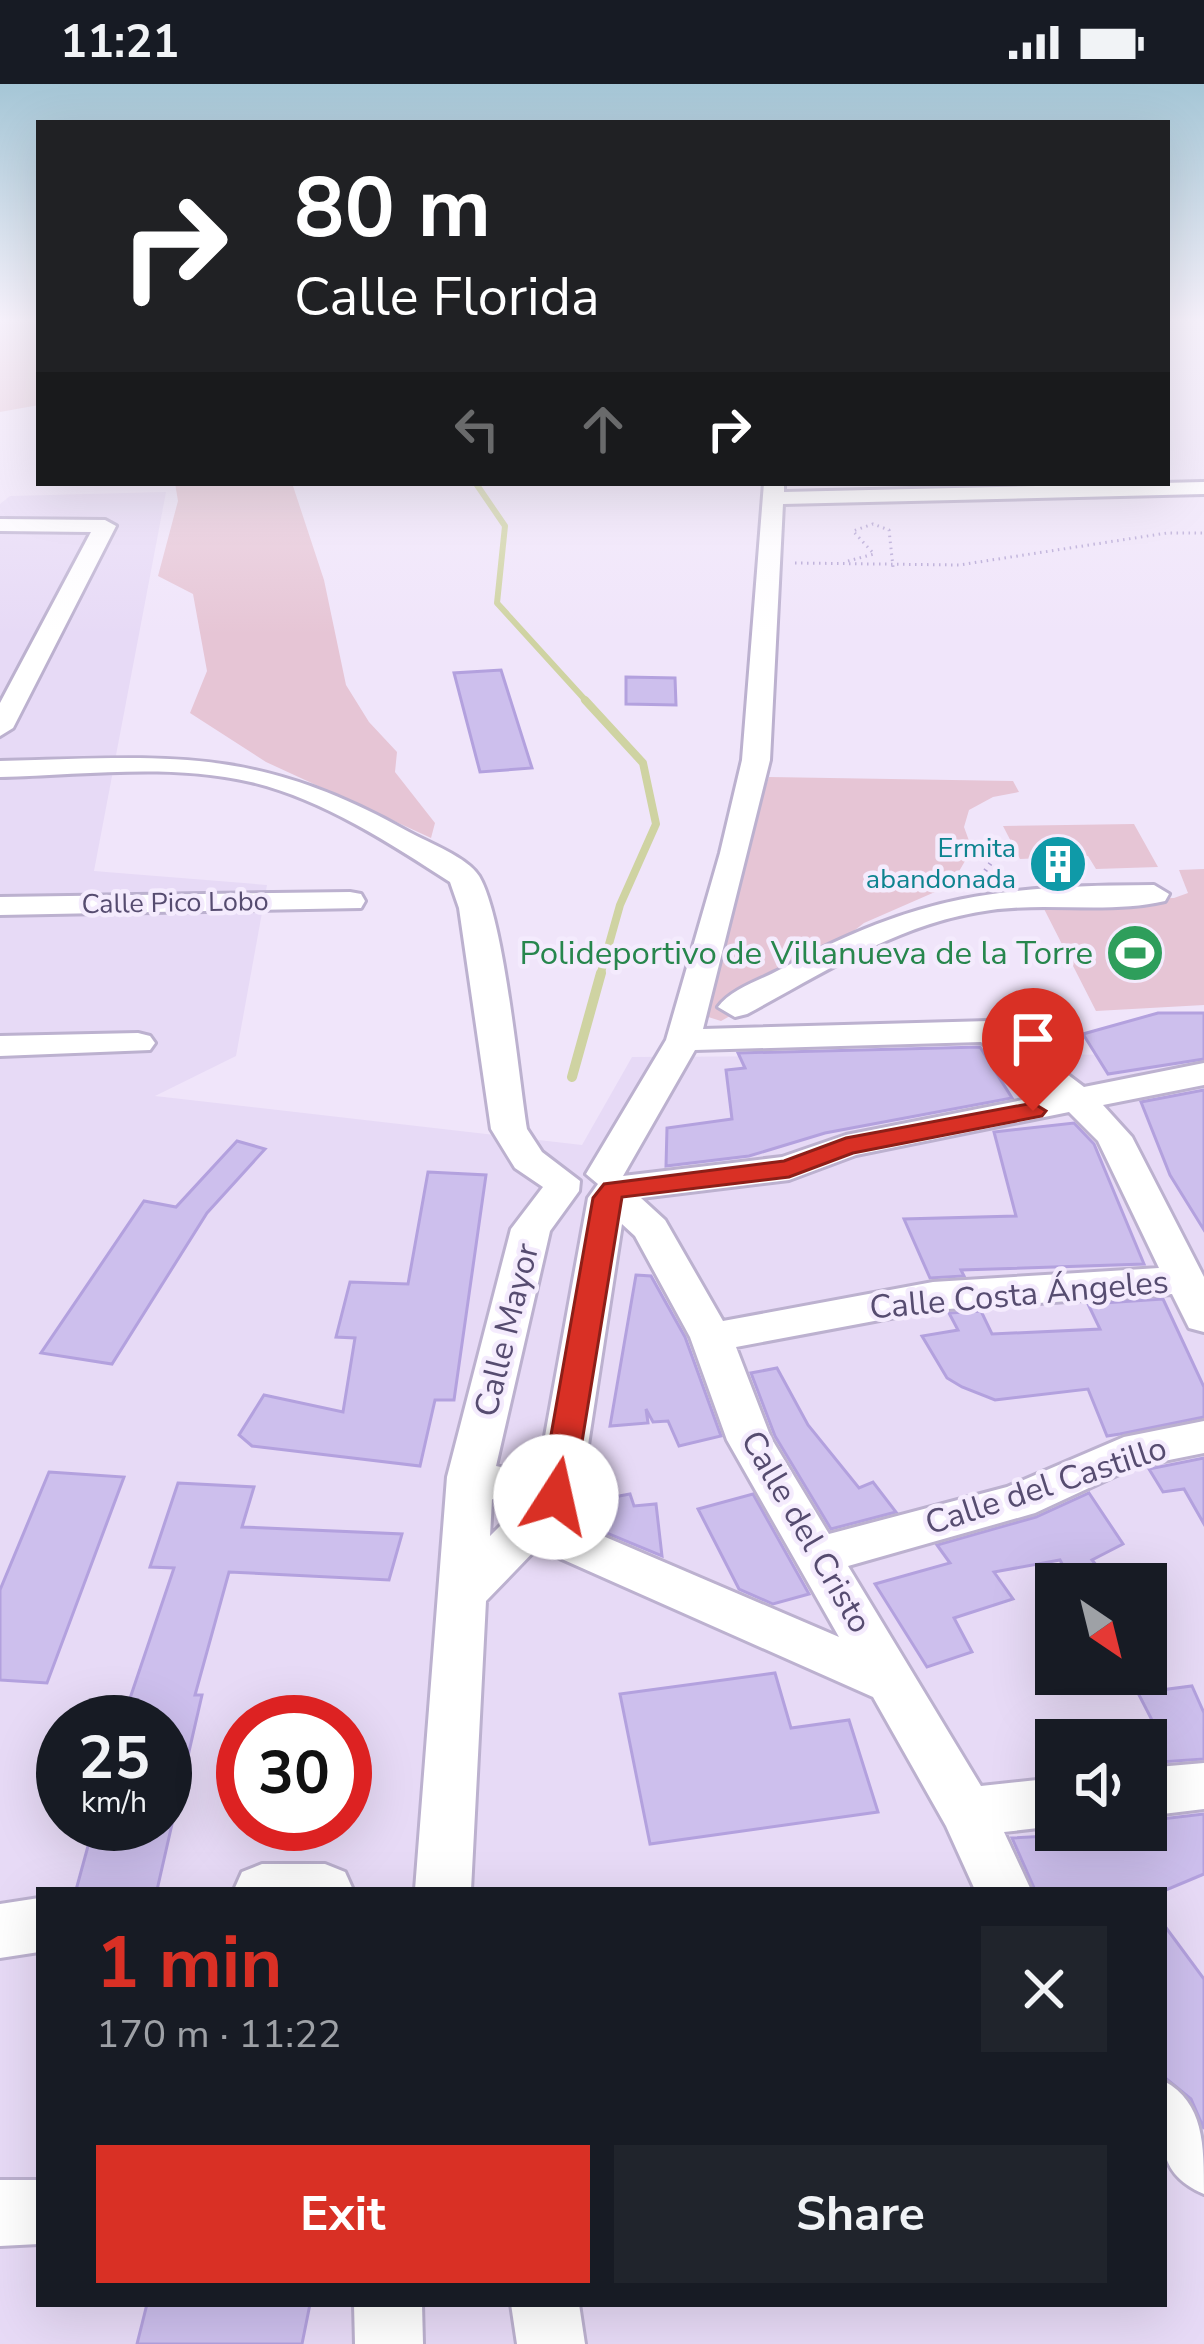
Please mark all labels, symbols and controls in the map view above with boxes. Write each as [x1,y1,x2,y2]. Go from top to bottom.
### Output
text: 11:21 [60,12,179,73]
text: 80 m [294,151,491,266]
icon: right [96,168,252,324]
text: Calle Florida [294,260,600,334]
icon: left [444,396,510,462]
icon: ahead [570,396,636,462]
icon: right [696,396,762,462]
place label: Ermita abandonada [866,830,1016,898]
building icon: Ermita abandonada [1027,833,1089,895]
street label: Calle Pico Lobo [81,883,269,923]
sports icon: Polideportivo de Villanueva de la Torre [1104,922,1166,984]
place label: Polideportivo de Villanueva de la Torre [520,931,1093,976]
pin [982,988,1084,1111]
icon: arrive [1000,1006,1066,1072]
street label: Calle Mayor [464,1239,550,1421]
street label: Calle Costa Ángeles [868,1260,1170,1330]
street label: Calle del Cristo [730,1423,882,1641]
street label: Calle del Castillo [919,1426,1173,1546]
position arrow [493,1434,619,1560]
north arrow [1035,1563,1167,1695]
map controls [1035,1563,1167,1851]
speed limit sign: 30 [216,1695,372,1851]
text: 25 [78,1717,150,1799]
button: sound [1035,1719,1167,1851]
text: km/h [81,1782,147,1823]
text: 1 min [96,1914,282,2012]
button: close [981,1926,1107,2052]
text: 170 m · 11:22 [96,2008,341,2061]
button: Exit [96,2145,590,2283]
button: Share [614,2145,1107,2283]

